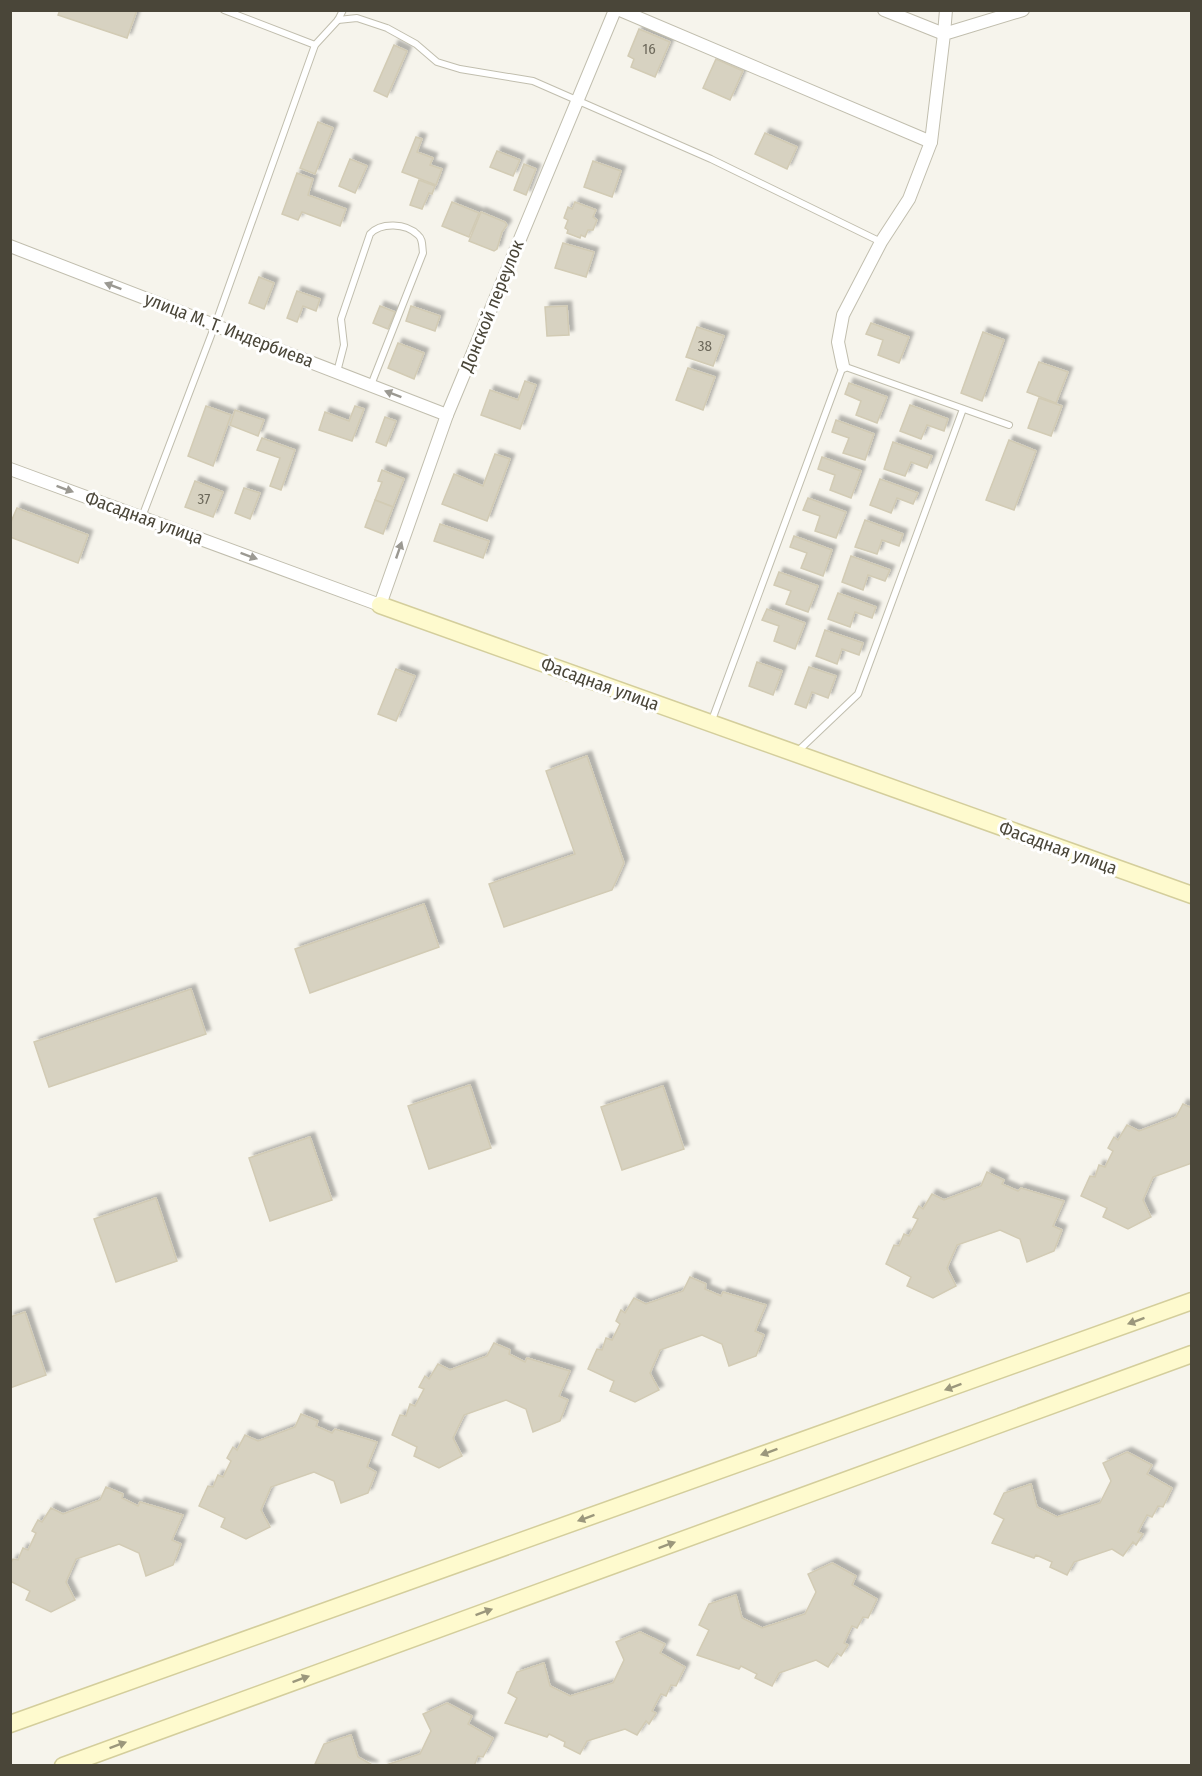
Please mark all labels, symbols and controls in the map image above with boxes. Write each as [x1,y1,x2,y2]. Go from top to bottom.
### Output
house number: 16 [642,40,656,58]
street label: Донской переулок [455,236,529,376]
one-way arrow [103,280,121,290]
street label: улица М. Т. Индербиева [141,288,317,372]
house number: 38 [698,337,712,355]
one-way arrow [383,388,401,398]
one-way arrow [57,485,75,495]
street label: Фасадная улица [82,486,206,550]
house number: 37 [198,490,210,508]
one-way arrow [395,541,405,559]
one-way arrow [240,552,258,562]
street label: Фасадная улица [538,652,662,716]
street label: Фасадная улица [996,816,1120,880]
one-way arrow [1127,1317,1145,1327]
one-way arrow [944,1382,962,1392]
one-way arrow [760,1448,778,1458]
one-way arrow [576,1514,594,1524]
one-way arrow [659,1540,677,1550]
one-way arrow [475,1606,493,1616]
one-way arrow [292,1673,310,1683]
one-way arrow [109,1740,127,1750]

